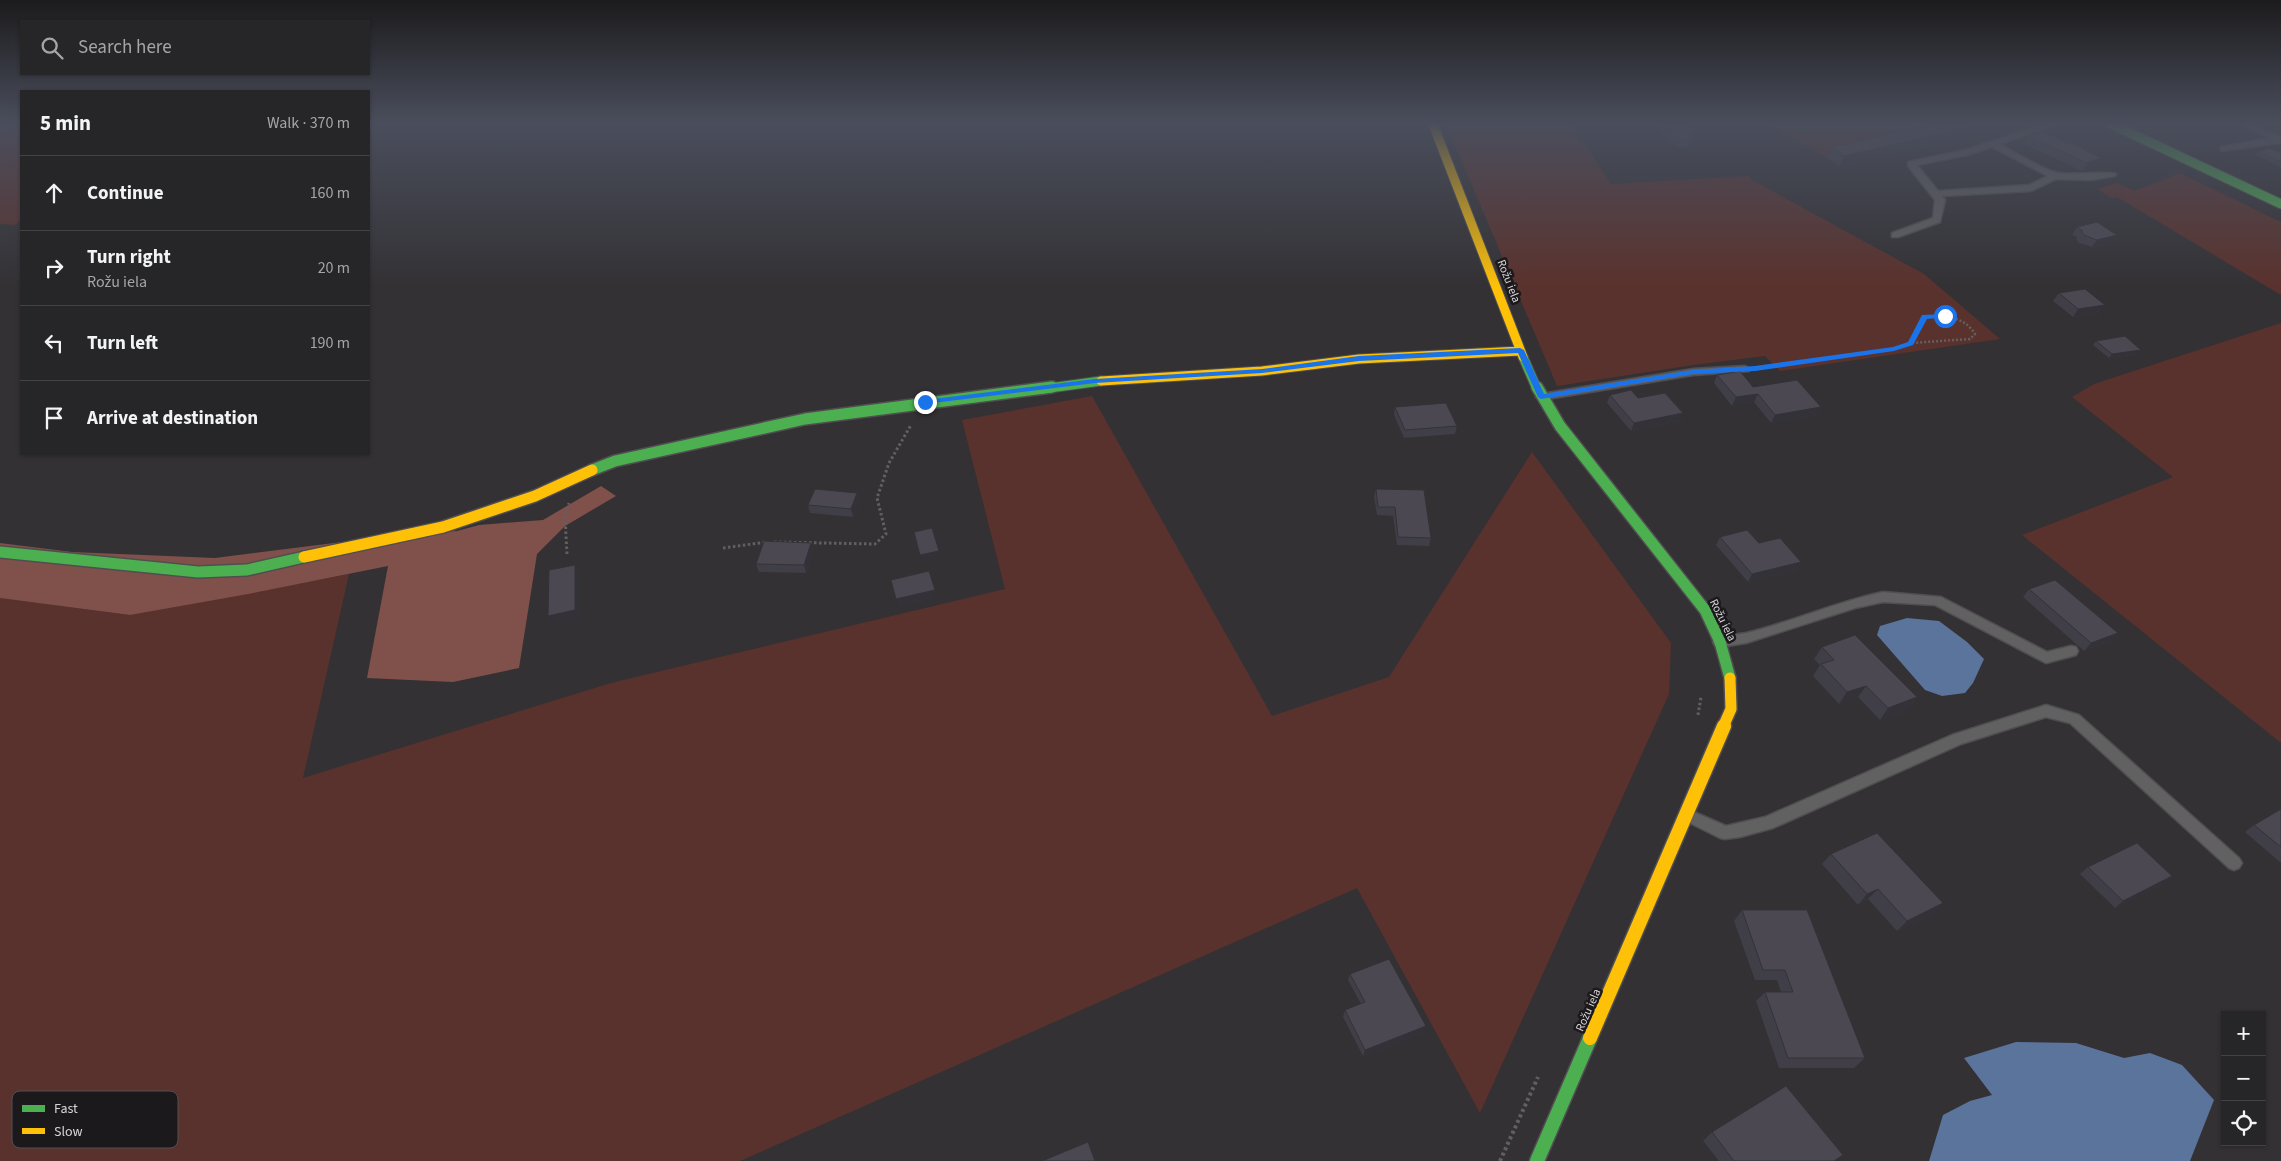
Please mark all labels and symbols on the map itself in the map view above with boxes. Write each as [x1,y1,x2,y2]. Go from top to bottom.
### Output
street label: Rožu iela [1493,257,1525,305]
route start [1934,305,1957,328]
route end [914,391,937,414]
street label: Rožu iela [1705,596,1740,644]
street label: Rožu iela [1572,986,1605,1034]
legend [12,1091,178,1148]
text: Fast [54,1099,78,1119]
text: Slow [54,1122,83,1142]

